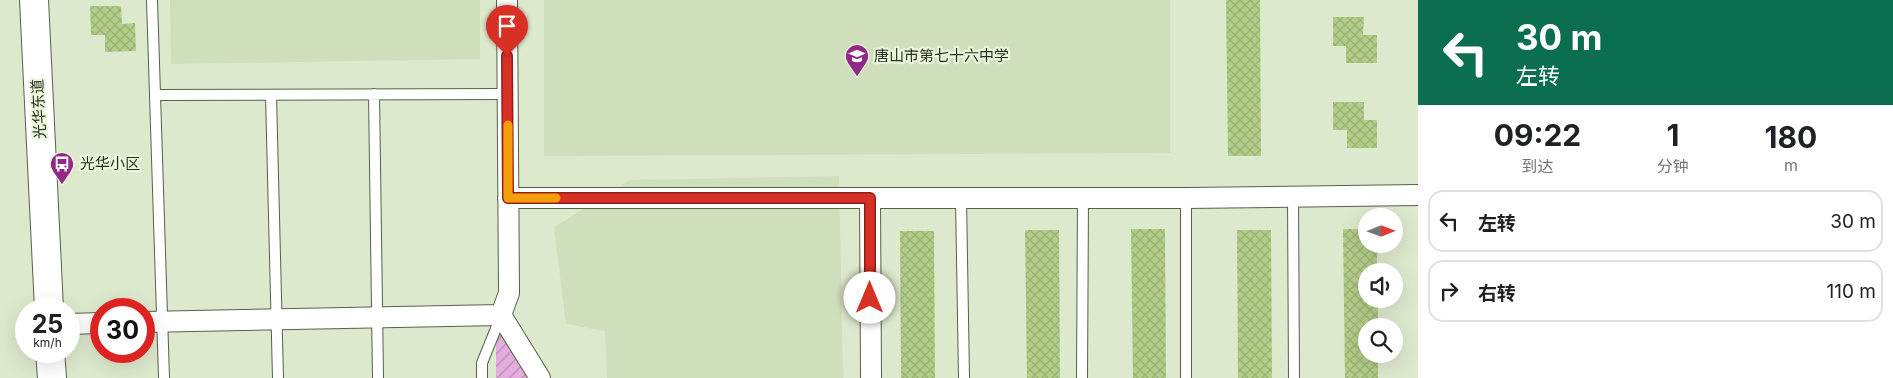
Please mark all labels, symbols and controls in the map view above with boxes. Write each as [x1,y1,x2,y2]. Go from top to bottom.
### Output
pin [486,5,528,56]
icon: arrive [493,12,521,40]
text: 30 m [1516,16,1602,58]
icon: left [1433,20,1498,85]
school or university icon: 唐山市第七十六中学 [844,43,870,77]
place label: 唐山市第七十六中学 [874,46,1009,65]
text: 左转 [1516,63,1560,89]
street label: 光华东道 [27,79,50,139]
text: 09:22 [1494,117,1581,153]
text: 1 [1666,117,1679,153]
text: 180 [1765,119,1817,155]
bus stop icon: 光华小区 [49,151,75,185]
place label: 光华小区 [80,154,140,173]
text: m [1784,155,1798,175]
text: 到达 [1521,156,1553,176]
text: 分钟 [1657,156,1689,176]
icon: left [1435,207,1463,235]
north arrow [1358,208,1402,252]
map controls [1358,208,1403,363]
text: 30 m [1830,210,1876,233]
text: 左转 [1478,212,1516,235]
button: sound [1358,263,1403,308]
position arrow [843,271,895,323]
icon: right [1435,277,1463,305]
text: 110 m [1827,280,1876,303]
text: 右转 [1478,282,1516,305]
speed limit sign: 30 [90,298,155,363]
text: 25 [32,309,63,339]
button: search [1358,318,1403,363]
text: km/h [33,335,62,350]

